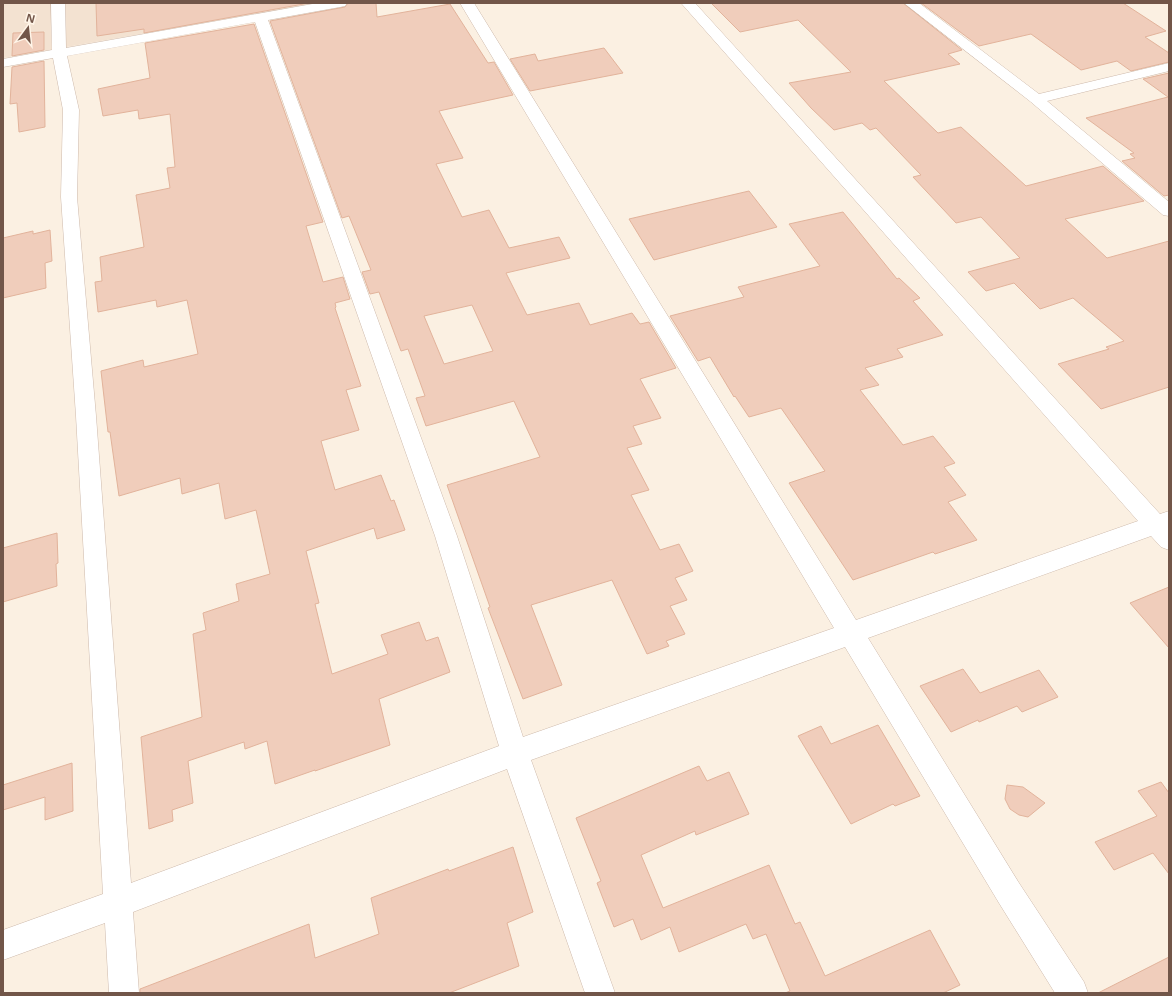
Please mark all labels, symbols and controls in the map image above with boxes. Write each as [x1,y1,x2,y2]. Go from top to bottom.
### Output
north arrow [8,8,48,48]
text: N [24,9,37,26]

